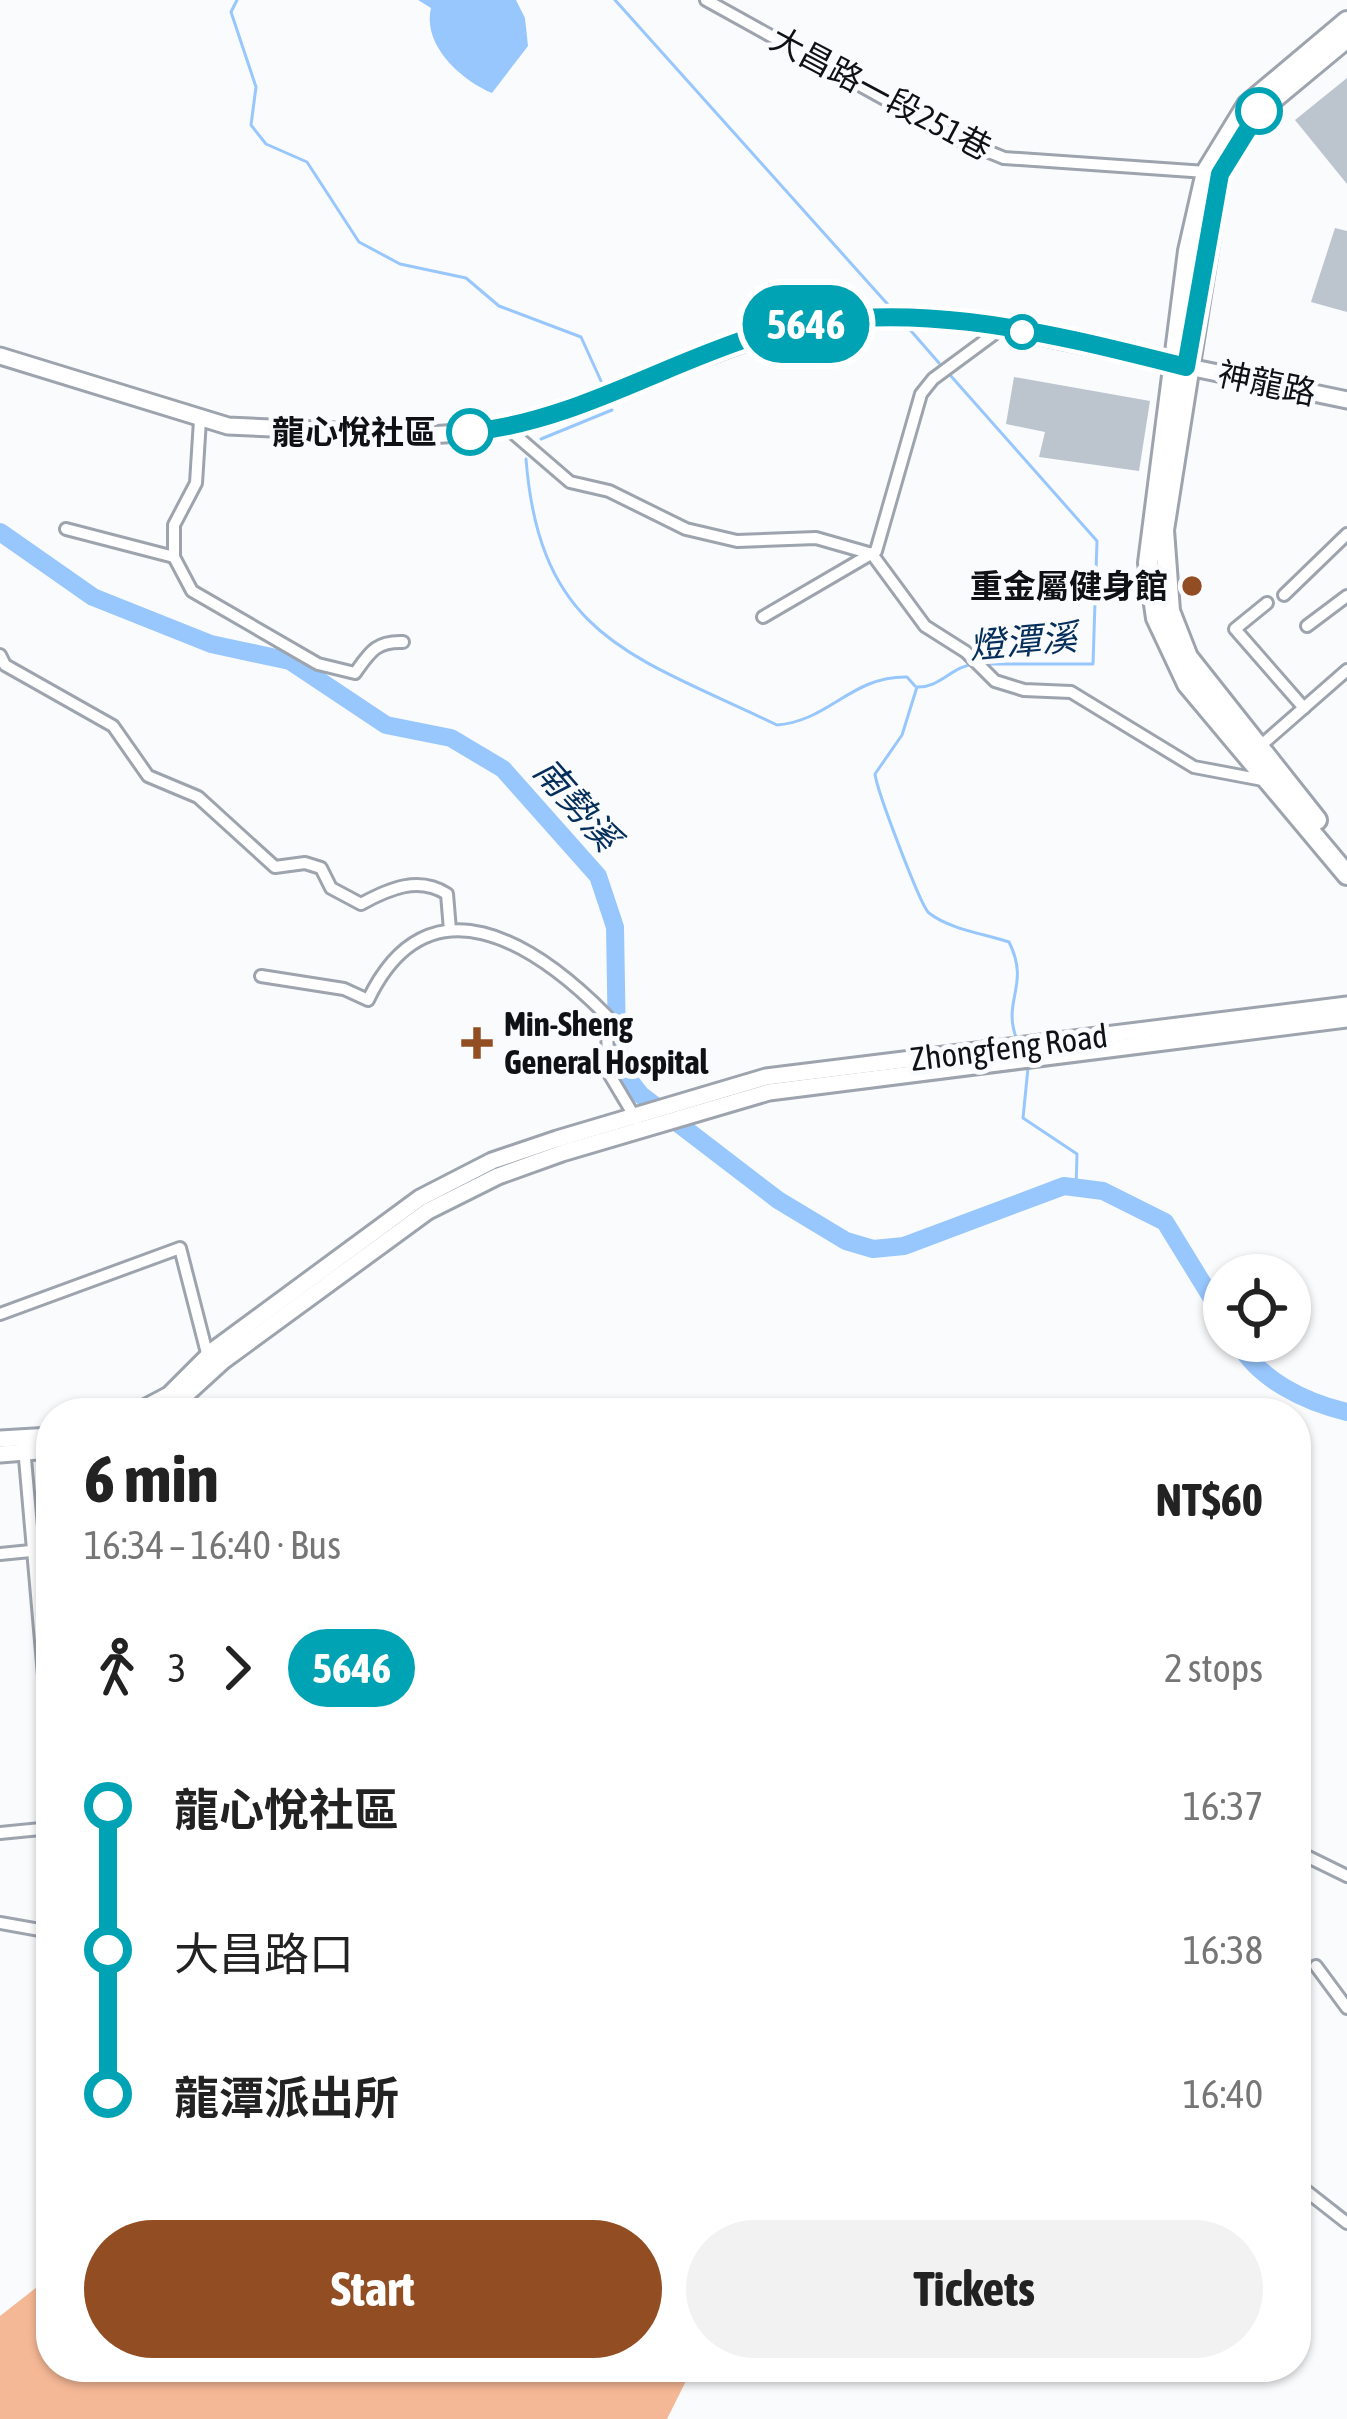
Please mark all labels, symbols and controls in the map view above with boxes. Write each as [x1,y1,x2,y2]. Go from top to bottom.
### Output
street label: 大昌路一段251巷 [764,19,998,167]
unlabelled marker [1237,89,1281,133]
line badge: 5646 [722,285,890,363]
text: 5646 [767,300,845,348]
unlabelled marker [1006,316,1038,348]
street label: 神龍路 [1215,354,1319,412]
marker: 龍心悅社區 [448,410,492,454]
place label: 龍心悅社區 [272,413,437,451]
place label: 重金屬健身館 [970,567,1168,605]
marker: 重金屬健身館 [1179,573,1205,599]
water label: 燈潭溪 [967,615,1084,667]
water label: 南勢溪 [526,749,632,862]
place label: Min-Sheng General Hospital [504,1005,710,1081]
street label: Zhongfeng Road [908,1016,1110,1078]
marker: Min-Sheng General Hospital [461,1027,493,1059]
map controls [1203,1254,1311,1362]
button: locate [1203,1254,1311,1362]
text: 6 min [84,1440,219,1516]
text: NT$60 [1155,1474,1263,1526]
text: 16:34 – 16:40 · Bus [84,1523,341,1567]
icon: walk [84,1635,150,1701]
icon: forward [204,1635,270,1701]
text: 5646 [312,1644,391,1692]
text: 3 [168,1646,186,1690]
text: 2 stops [1164,1646,1263,1690]
text: 龍心悅社區 [174,1784,399,1836]
text: 16:37 [1183,1784,1263,1828]
text: 大昌路口 [174,1928,354,1980]
text: 16:38 [1183,1928,1263,1972]
text: 龍潭派出所 [174,2072,399,2124]
text: 16:40 [1183,2072,1263,2116]
button: Start [84,2220,662,2358]
button: Tickets [686,2220,1263,2358]

